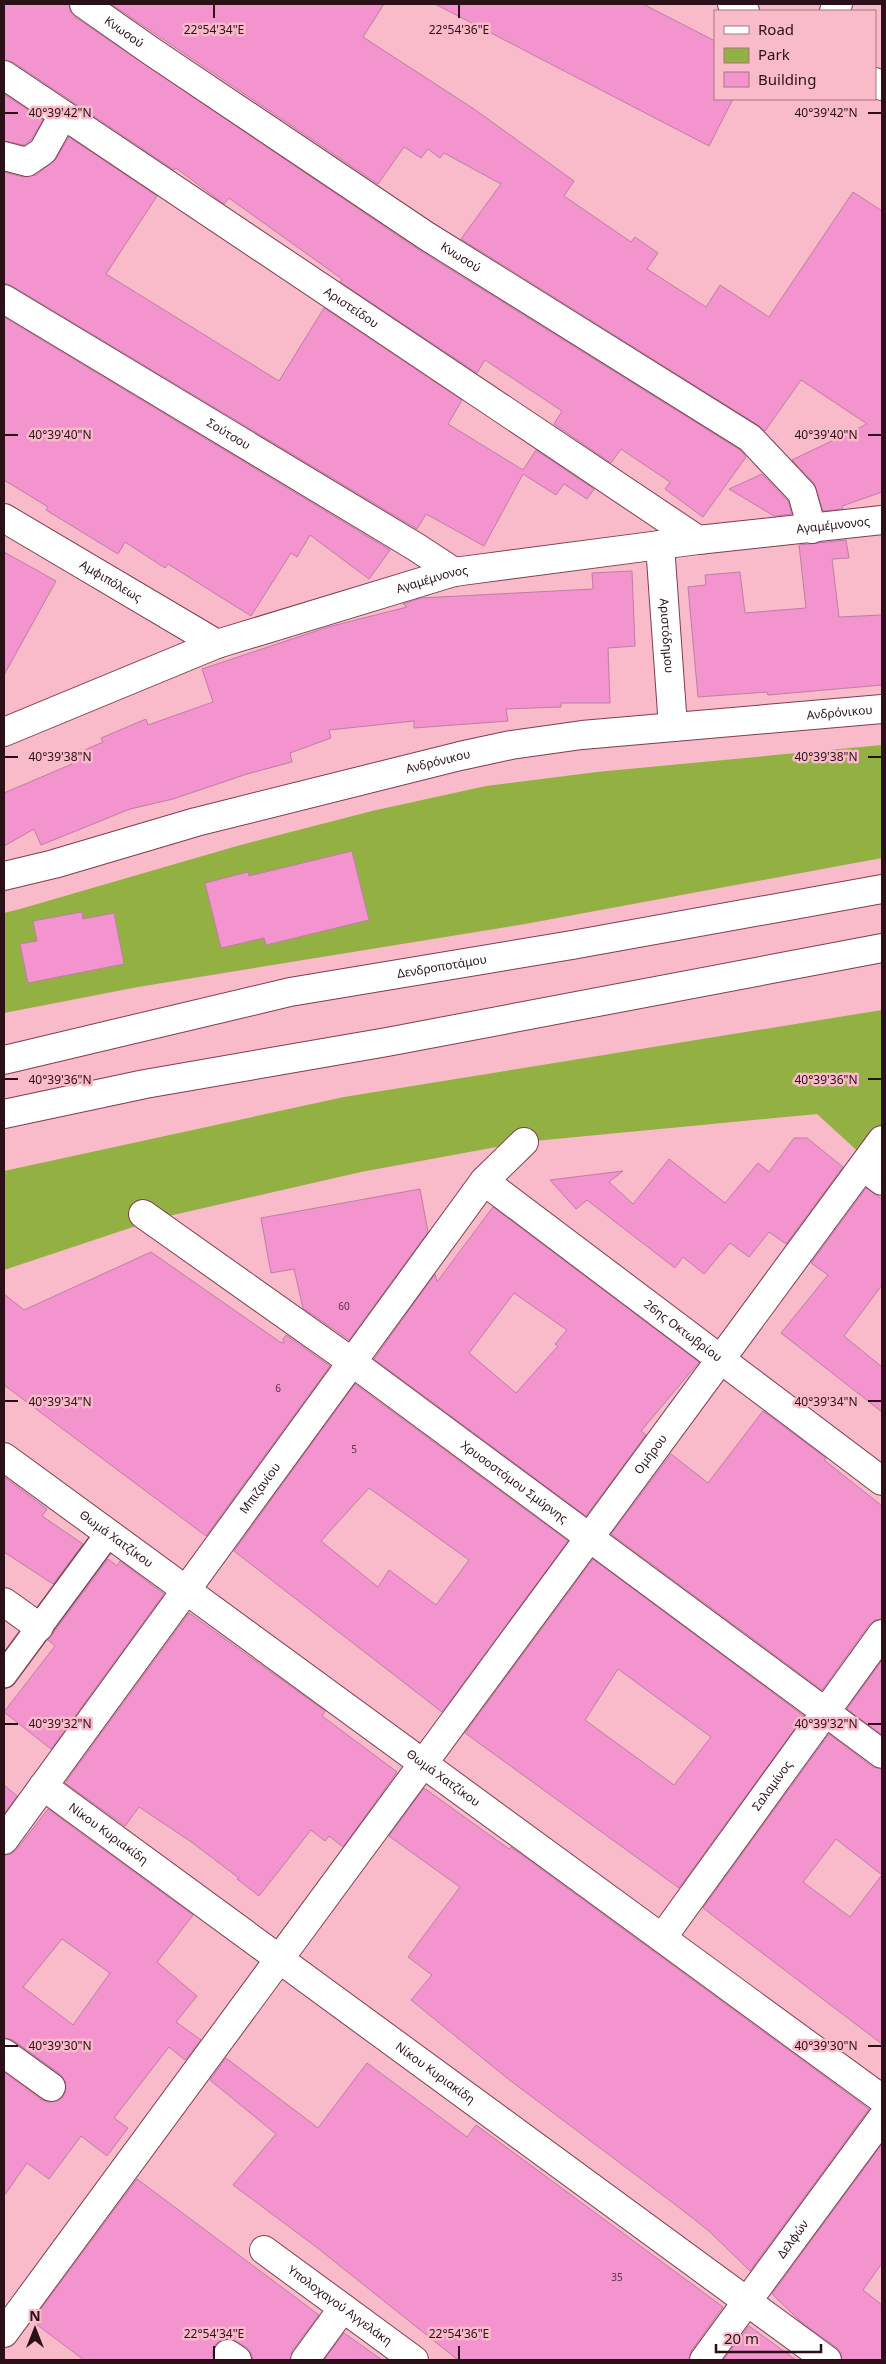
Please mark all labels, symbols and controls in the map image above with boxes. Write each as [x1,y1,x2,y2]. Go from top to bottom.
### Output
legend [714,10,876,100]
street label: Κνωσού [101,12,148,52]
text: Road [758,19,794,39]
text: 22°54'34"E [184,21,244,38]
text: 22°54'36"E [429,21,489,38]
text: Park [758,44,790,64]
text: Building [758,69,816,89]
text: 40°39'42"N [28,104,92,121]
text: 40°39'42"N [794,104,858,121]
street label: Κνωσού [438,238,484,276]
street label: Αριστείδου [321,283,382,332]
street label: Σούτσου [204,414,254,453]
text: 40°39'40"N [28,426,92,443]
text: 40°39'40"N [794,426,858,443]
street label: Αγαμέμνονος [795,512,871,537]
street label: Αμφιπόλεως [77,556,145,606]
street label: Αγαμέμνονος [394,561,469,597]
street label: Αριστόδημου [656,598,678,674]
street label: Ανδρόνικου [806,701,873,724]
street label: Ανδρόνικου [404,745,472,777]
text: 40°39'38"N [28,748,92,765]
text: 40°39'38"N [794,748,858,765]
street label: Δενδροποτάμου [396,950,488,982]
text: 40°39'36"N [28,1071,92,1088]
text: 40°39'36"N [794,1071,858,1088]
street label: 26ης Οκτωβρίου [641,1295,726,1366]
house number: 60 [338,1299,350,1313]
house number: 6 [275,1381,281,1395]
text: 40°39'34"N [28,1393,92,1410]
text: 40°39'34"N [794,1393,858,1410]
street label: Ομήρου [630,1431,671,1478]
street label: Χρυσοστόμου Σμύρνης [458,1436,572,1527]
house number: 5 [351,1442,357,1456]
street label: Μπιζανίου [235,1459,284,1517]
street label: Θωμά Χατζίκου [76,1506,157,1571]
text: 40°39'32"N [28,1715,92,1732]
text: 40°39'32"N [794,1715,858,1732]
street label: Θωμά Χατζίκου [403,1745,484,1810]
street label: Σαλαμίνος [748,1757,796,1814]
street label: Νίκου Κυριακίδη [65,1799,152,1868]
text: 40°39'30"N [28,2037,92,2054]
text: 40°39'30"N [794,2037,858,2054]
street label: Νίκου Κυριακίδη [392,2038,479,2108]
street label: Δελφών [773,2216,812,2262]
street label: Υπολοχαγού Αγγελάκη [284,2261,396,2349]
house number: 35 [611,2270,623,2284]
north arrow [10,2304,60,2354]
text: N [29,2306,41,2325]
scale bar [716,2322,821,2354]
text: 22°54'34"E [184,2325,244,2342]
text: 22°54'36"E [429,2325,489,2342]
text: 20 m [724,2328,759,2348]

